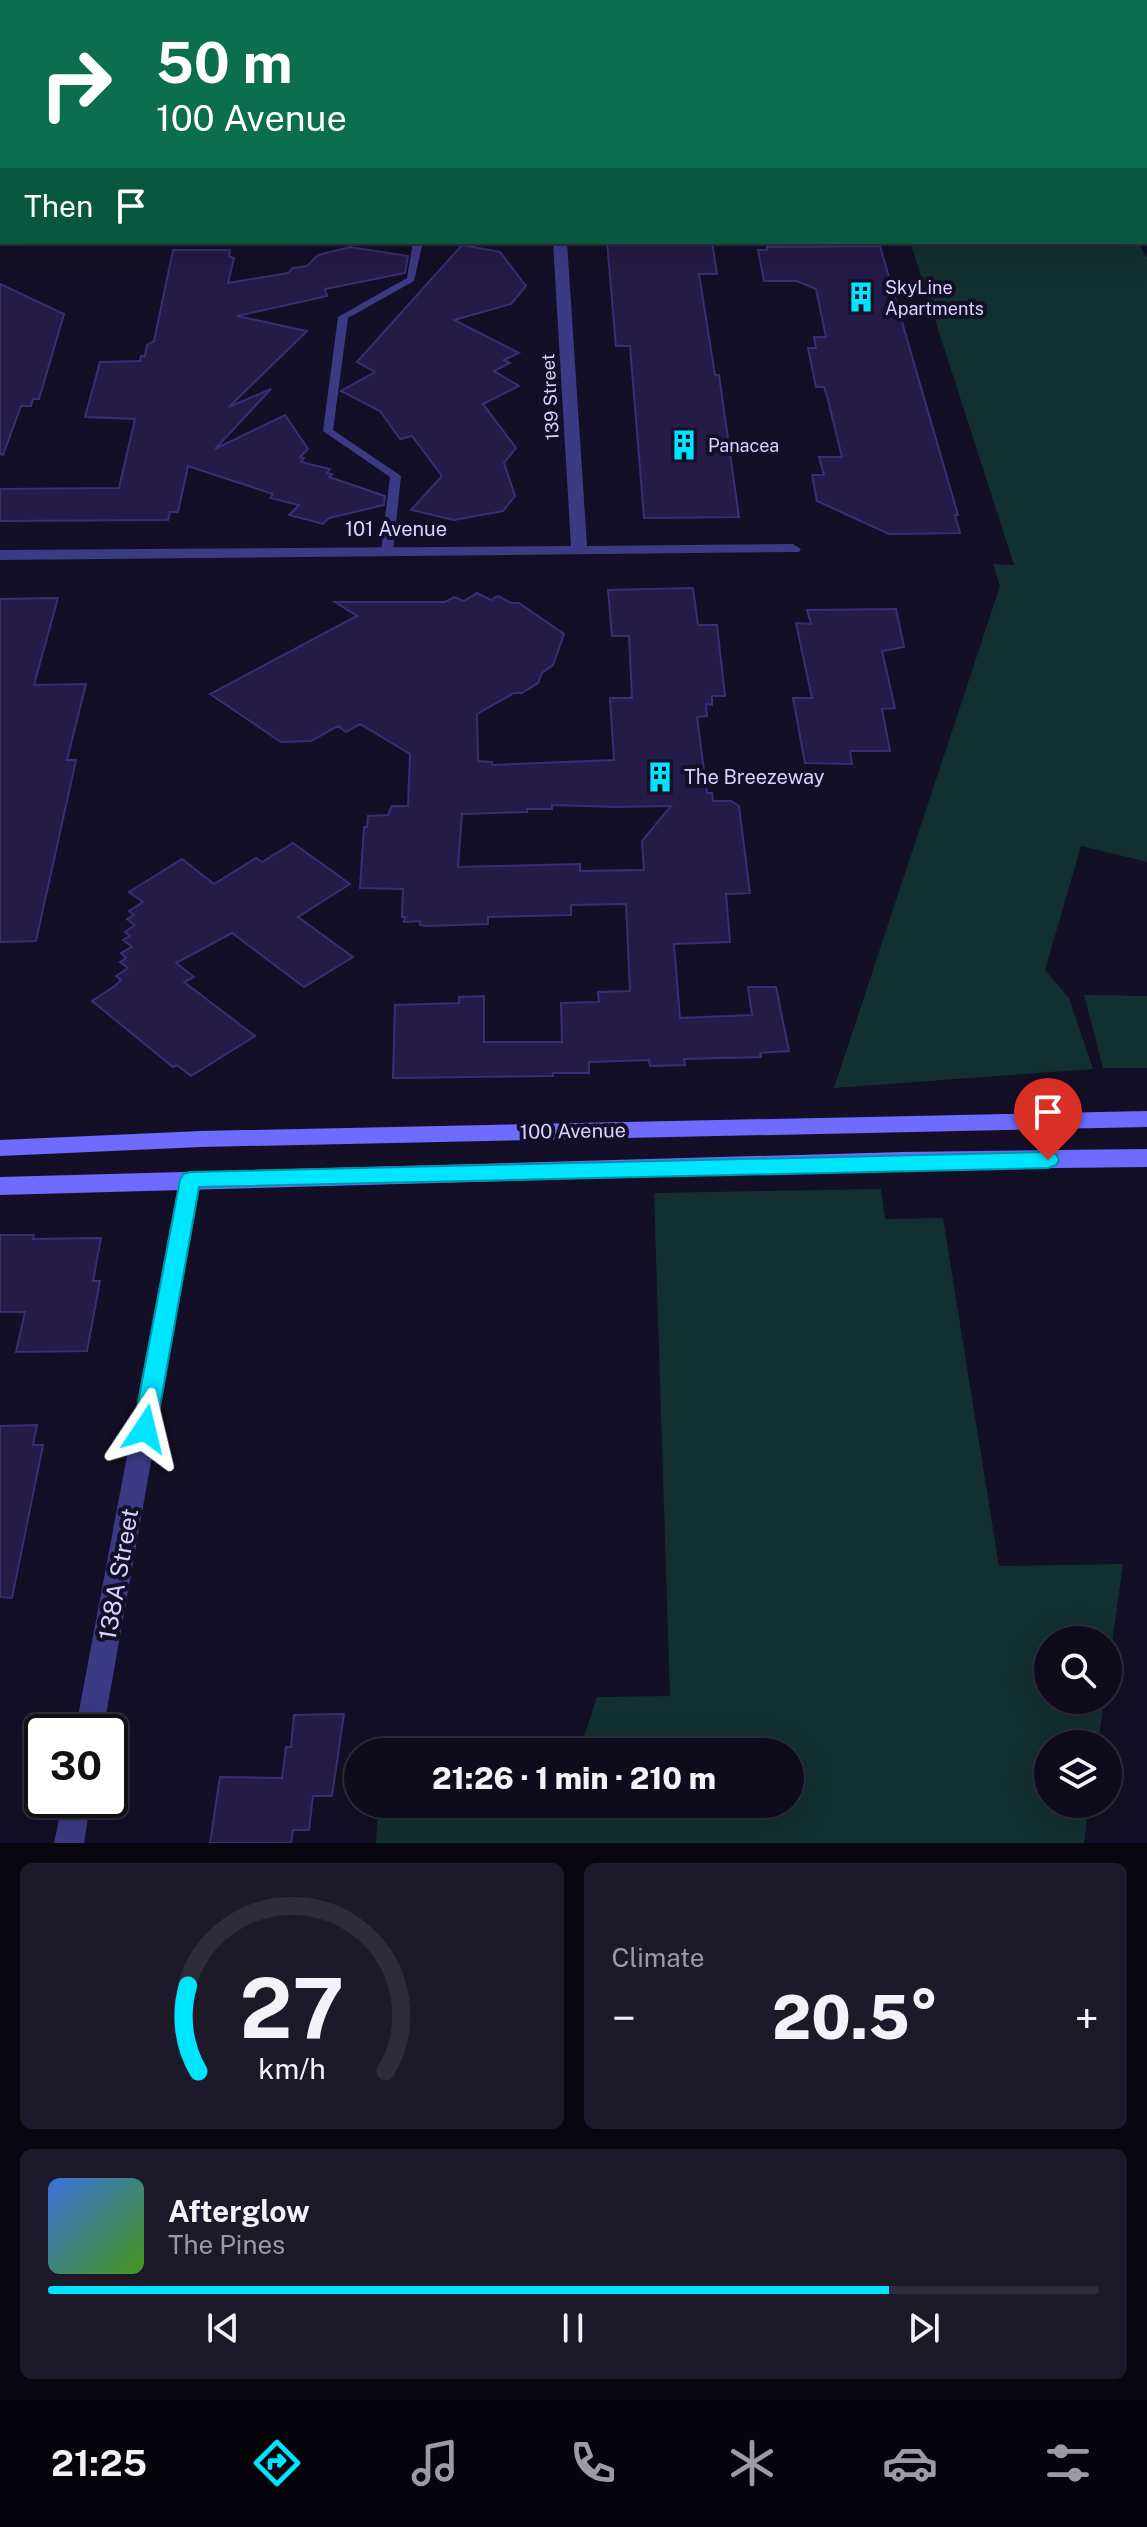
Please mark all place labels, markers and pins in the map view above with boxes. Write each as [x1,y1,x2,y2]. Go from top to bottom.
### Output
place label: SkyLine Apartments [885,277,984,319]
building icon: SkyLine Apartments [844,280,878,314]
building icon: Panacea [667,428,701,462]
place label: Panacea [708,435,779,456]
building icon: The Breezeway [643,760,677,794]
place label: The Breezeway [684,765,825,789]
pin [1014,1078,1082,1160]

